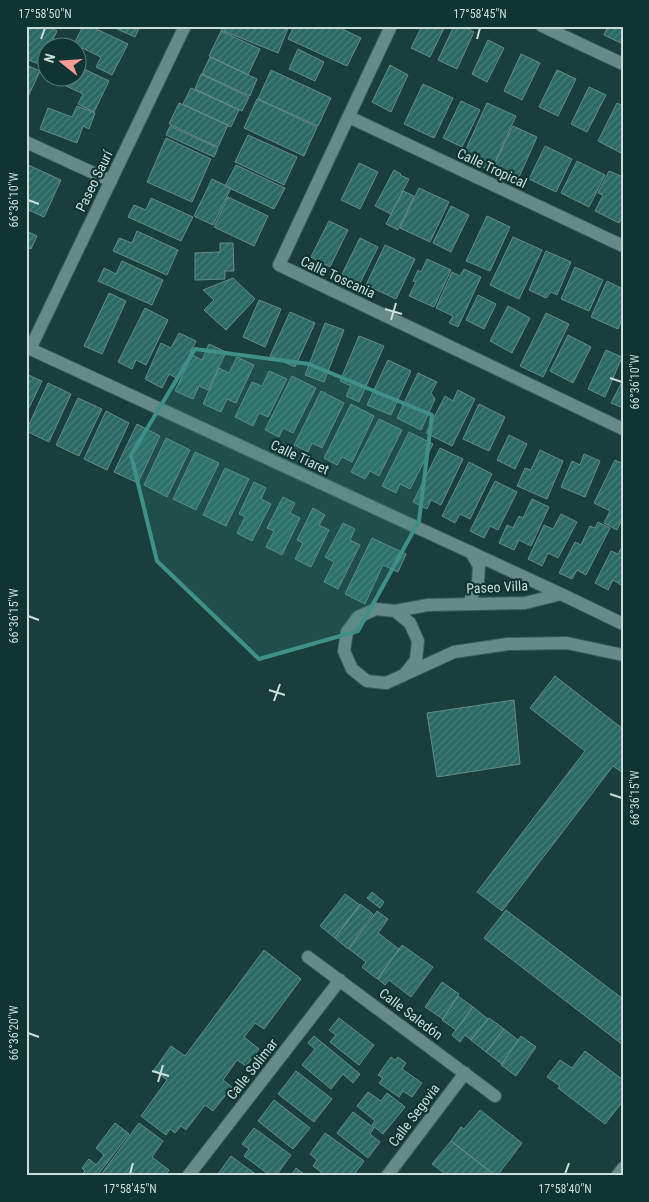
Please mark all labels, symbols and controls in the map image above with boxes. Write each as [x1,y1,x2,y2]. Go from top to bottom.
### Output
text: 17°58'50"N [18,7,72,21]
text: 17°58'45"N [453,7,507,21]
north arrow [38,38,88,88]
text: N [41,52,58,65]
street label: Calle Tropical [455,145,529,191]
street label: Paseo Saurí [72,147,116,214]
text: 66°36'10"W [7,172,21,228]
street label: Calle Toscania [298,253,378,301]
text: 66°36'10"W [628,354,642,410]
street label: Calle Tiaret [268,437,332,477]
street label: Paseo Villa [466,577,528,597]
text: 66°36'15"W [7,588,21,644]
text: 66°36'15"W [628,770,642,826]
street label: Calle Saledón [376,985,446,1043]
text: 66°36'20"W [7,1005,21,1061]
street label: Calle Solimar [223,1035,281,1103]
street label: Calle Segovia [385,1080,443,1150]
text: 17°58'45"N [103,1182,157,1196]
text: 17°58'40"N [538,1182,592,1196]

